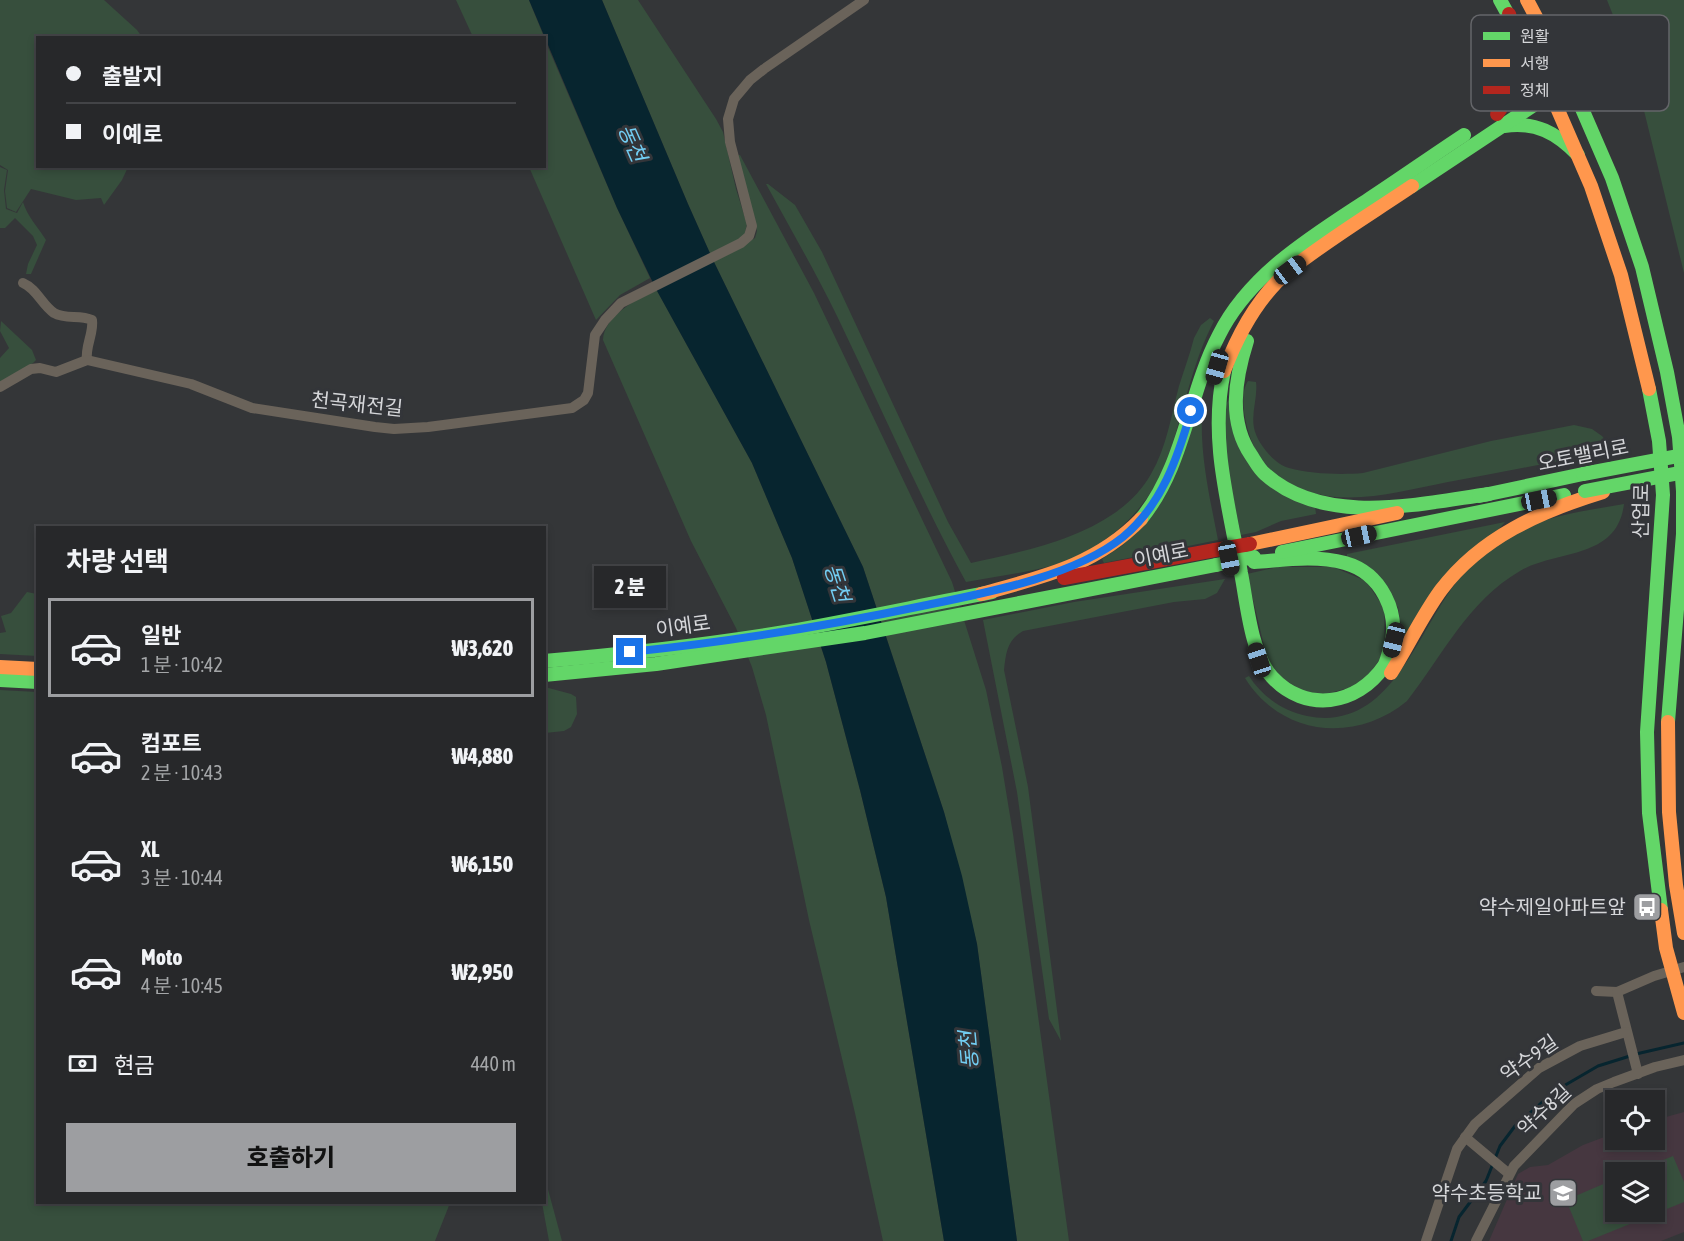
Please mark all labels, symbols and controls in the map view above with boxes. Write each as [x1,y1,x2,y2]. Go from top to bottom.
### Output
legend [1471,15,1669,111]
text: 원활 [1520,27,1550,45]
text: 서행 [1520,54,1549,72]
text: 출발지 [102,63,163,89]
text: 정체 [1520,81,1549,99]
water label: 동천 [614,120,653,168]
text: 이예로 [102,121,163,147]
car [1270,252,1310,288]
car [1203,347,1231,387]
street label: 천곡재전길 [310,387,404,420]
route start [1177,397,1204,424]
street label: 오토밸리로 [1536,434,1630,475]
street label: 산업로 [1629,483,1652,539]
car [1520,488,1558,512]
car [1340,523,1378,549]
street label: 이예로 [1132,538,1190,571]
car [1217,539,1241,577]
text: 차량 선택 [66,546,169,577]
water label: 동천 [821,561,856,607]
callout: 2 분 [594,565,666,607]
text: 2 분 [615,575,645,598]
street label: 이예로 [654,610,712,641]
car [1381,620,1407,660]
icon: car [69,621,123,675]
text: 일반 [141,622,181,648]
text: ₩3,620 [452,635,513,661]
route end [616,638,643,665]
car [1245,640,1273,680]
text: 1 분 · 10:42 [141,653,223,676]
icon: car [69,729,123,783]
text: 컴포트 [141,730,202,756]
text: ₩4,880 [452,743,513,769]
text: 2 분 · 10:43 [141,761,223,784]
text: XL [141,836,159,862]
icon: car [69,837,123,891]
text: ₩6,150 [452,851,513,877]
text: 3 분 · 10:44 [141,866,223,889]
bus stop icon: 약수제일아파트앞 [1631,891,1663,923]
place label: 약수제일아파트앞 [1479,895,1626,918]
text: Moto [141,944,183,970]
icon: car [69,945,123,999]
text: ₩2,950 [452,959,513,985]
text: 4 분 · 10:45 [141,974,223,997]
water label: 동천 [954,1027,982,1070]
street label: 약수9길 [1496,1030,1562,1086]
icon: cash [66,1047,99,1080]
text: 현금 [114,1052,154,1078]
text: 440 m [471,1052,516,1075]
street label: 약수8길 [1512,1079,1575,1140]
map controls [1605,1090,1665,1222]
button: locate [1605,1090,1665,1150]
button: 호출하기 [66,1123,516,1192]
button: layers [1605,1162,1665,1222]
school or university icon: 약수초등학교 [1547,1177,1579,1209]
place label: 약수초등학교 [1432,1181,1542,1204]

